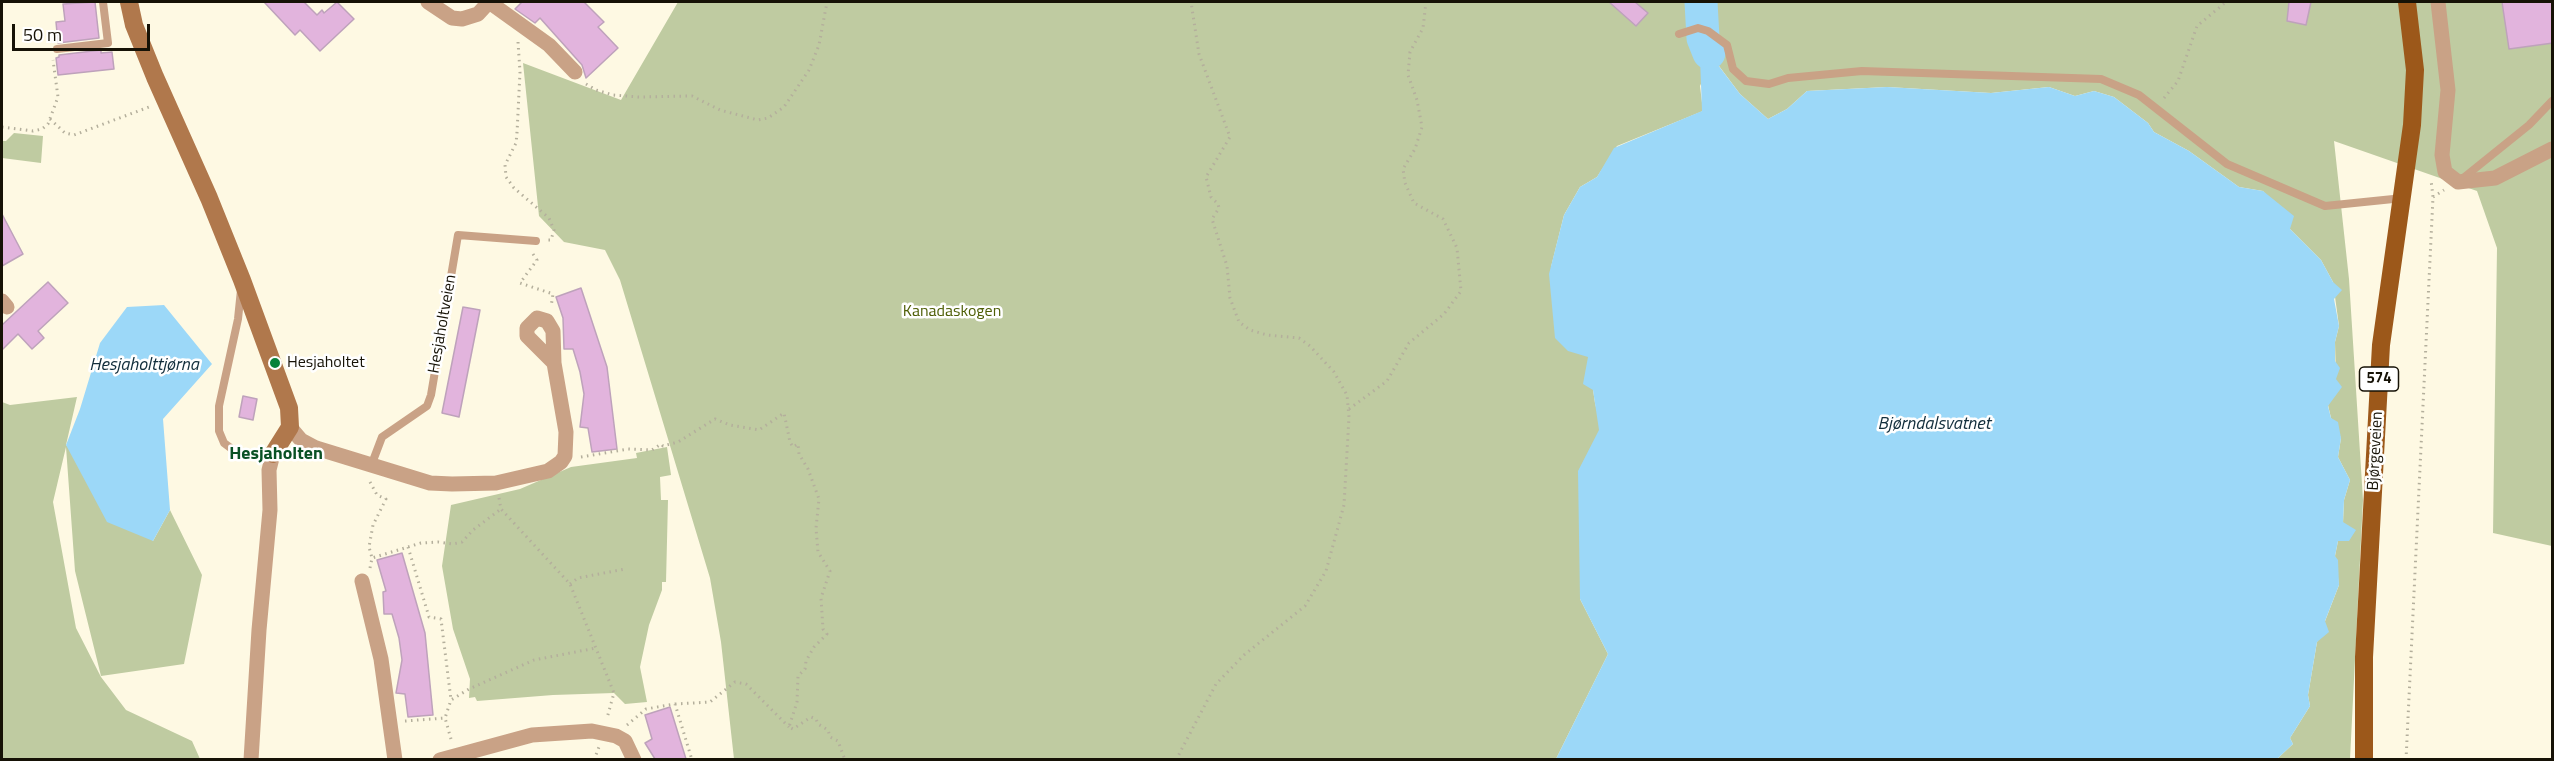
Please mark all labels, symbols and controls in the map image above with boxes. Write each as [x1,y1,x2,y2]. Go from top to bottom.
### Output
scale bar [15,12,153,50]
text: 50 m [23,21,62,48]
street label: Hesjaholtveien [425,273,461,375]
park label: Kanadaskogen [903,302,1001,322]
place label: Hesjaholtet [287,353,365,373]
water label: Hesjaholttjørna [89,355,199,377]
marker: Hesjaholtet [268,356,282,370]
road number: 574 [2360,367,2398,391]
street label: Bjørgeveien [2364,411,2388,491]
water label: Bjørndalsvatnet [1878,414,1990,436]
district label: Hesjaholten [229,444,323,466]

